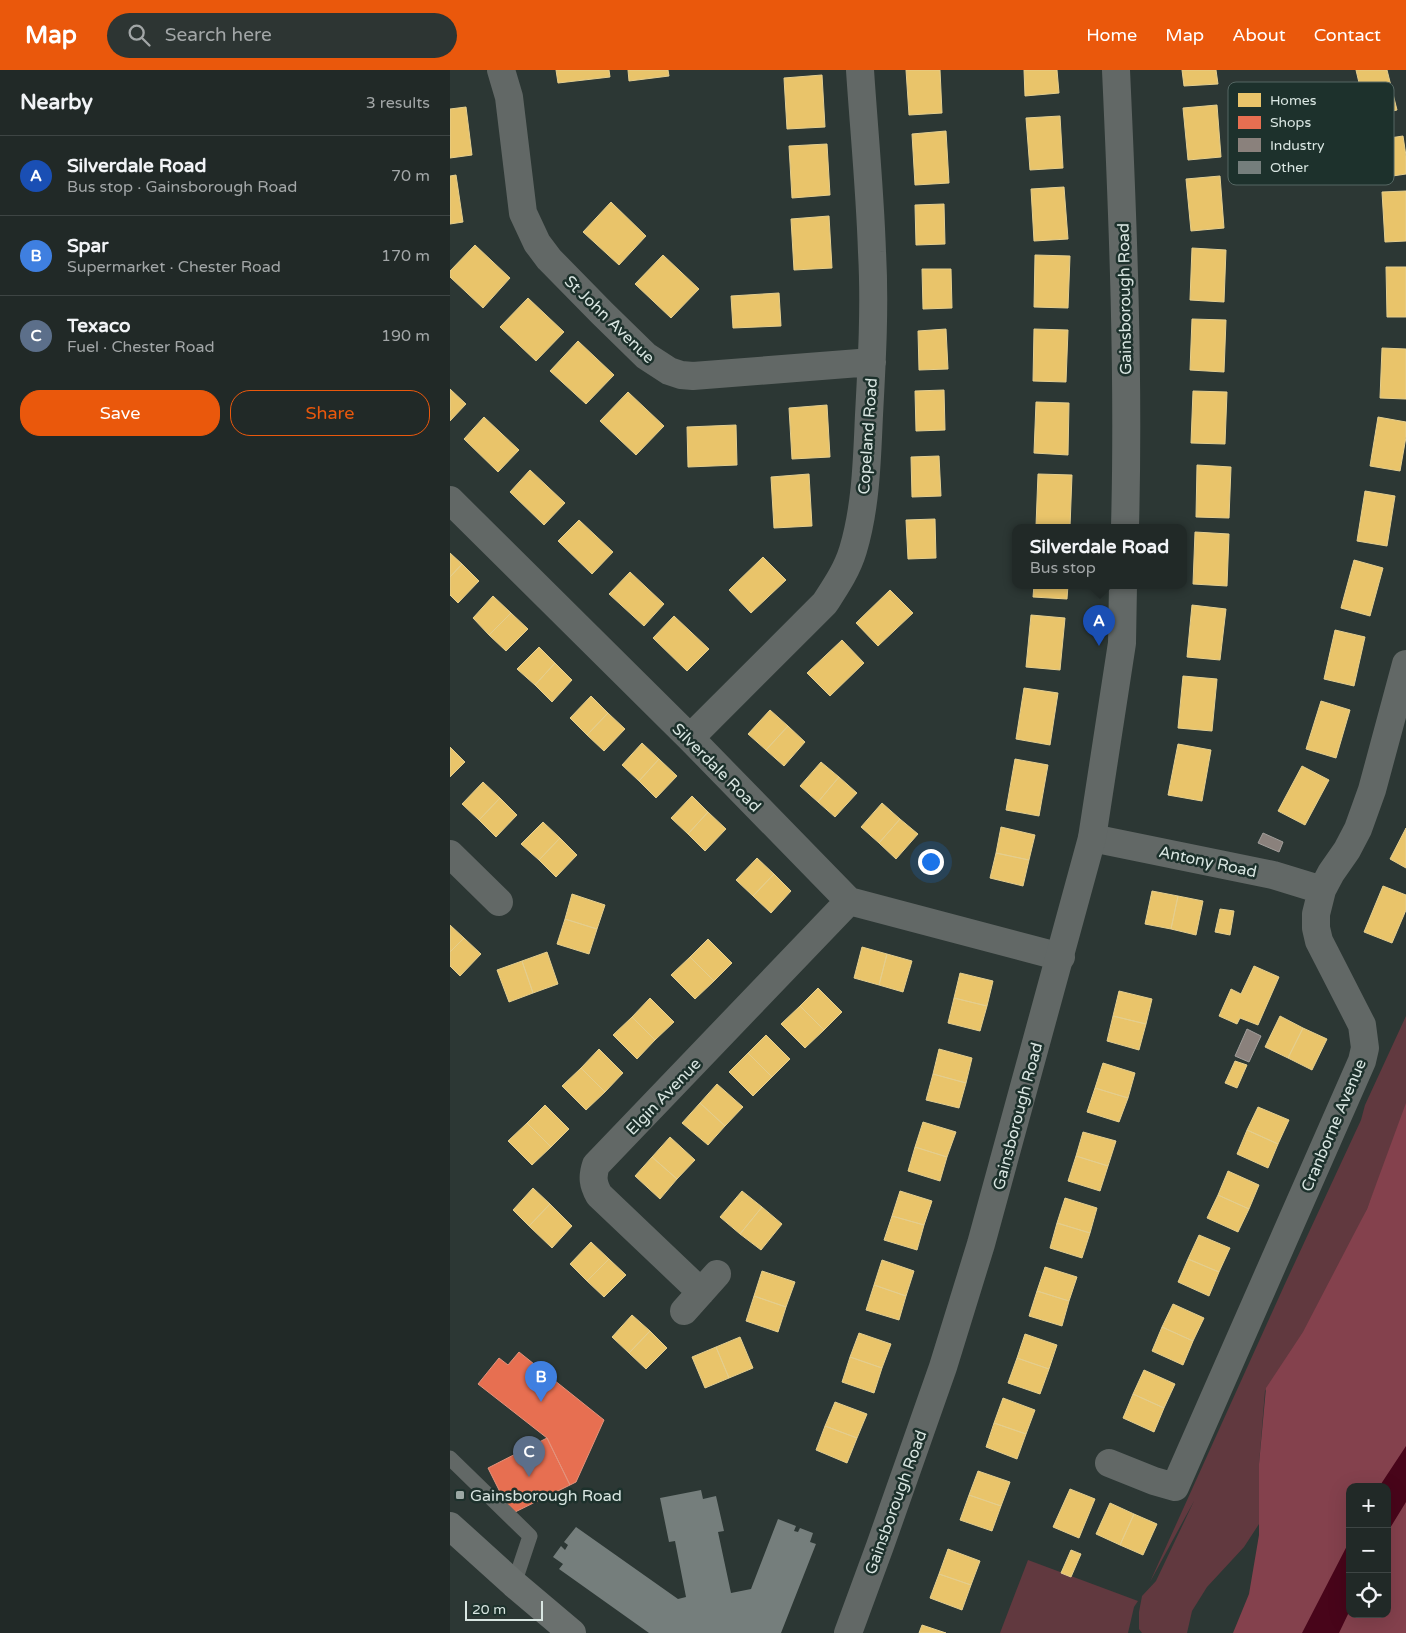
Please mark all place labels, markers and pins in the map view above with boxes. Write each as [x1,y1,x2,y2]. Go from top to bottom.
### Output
pin: A [1083,605,1115,646]
pin: B [525,1361,557,1402]
pin: C [513,1436,545,1477]
place label: Gainsborough Road [470,1486,622,1506]
marker: Gainsborough Road [454,1489,466,1501]

